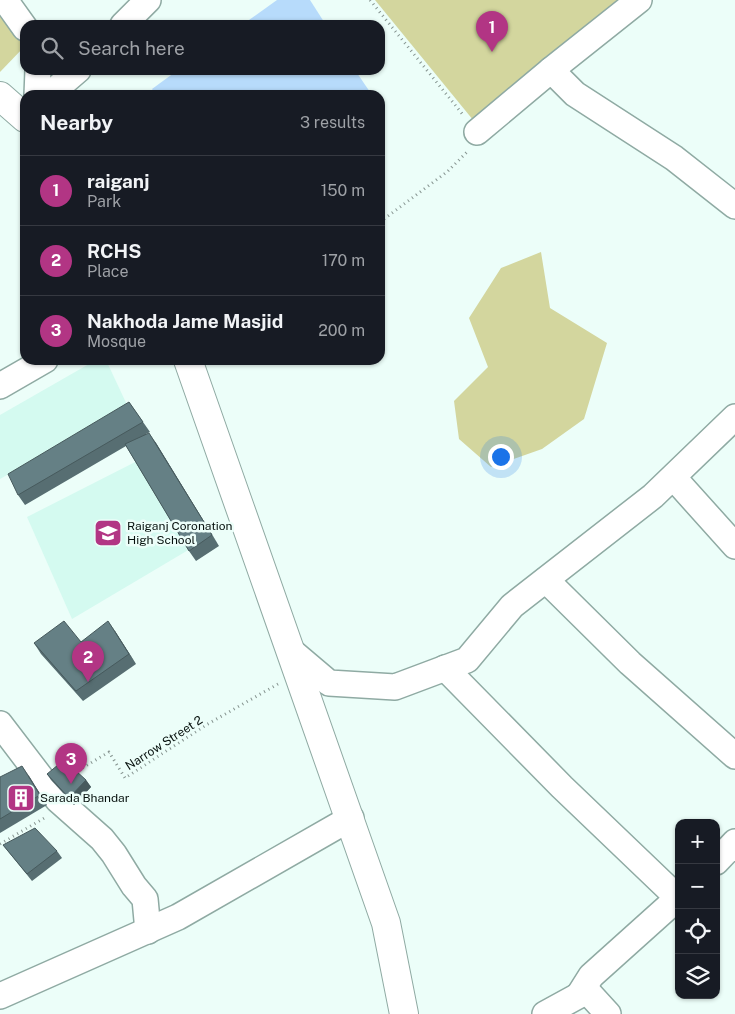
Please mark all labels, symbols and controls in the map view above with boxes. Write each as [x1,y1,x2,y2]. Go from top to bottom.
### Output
pin: 1 [476,11,508,52]
search box [20,20,385,75]
icon: search [38,34,66,62]
text: Search here [78,37,185,59]
text: Nearby [40,110,113,135]
text: 3 results [300,113,365,132]
text: raiganj [87,170,150,192]
text: 1 [53,181,59,200]
text: 150 m [321,181,365,200]
text: Park [87,192,121,211]
text: RCHS [87,240,141,262]
text: 2 [51,251,61,270]
text: 170 m [322,251,365,270]
text: Place [87,262,129,281]
text: Nakhoda Jame Masjid [87,310,283,332]
text: 3 [51,321,61,340]
text: 200 m [318,321,365,340]
text: Mosque [87,332,146,351]
your location [488,444,514,470]
school or university icon: Raiganj Coronation High School [93,518,123,548]
place label: Raiganj Coronation High School [127,519,233,547]
pin: 2 [72,641,104,682]
street label: Narrow Street 2 [123,713,205,773]
pin: 3 [55,743,87,784]
building icon: Sarada Bhandar [6,783,36,813]
place label: Sarada Bhandar [40,791,130,805]
map controls [675,819,720,999]
button: + [675,819,720,864]
button: − [675,864,720,909]
button: locate [675,909,720,954]
button: layers [675,954,720,999]

